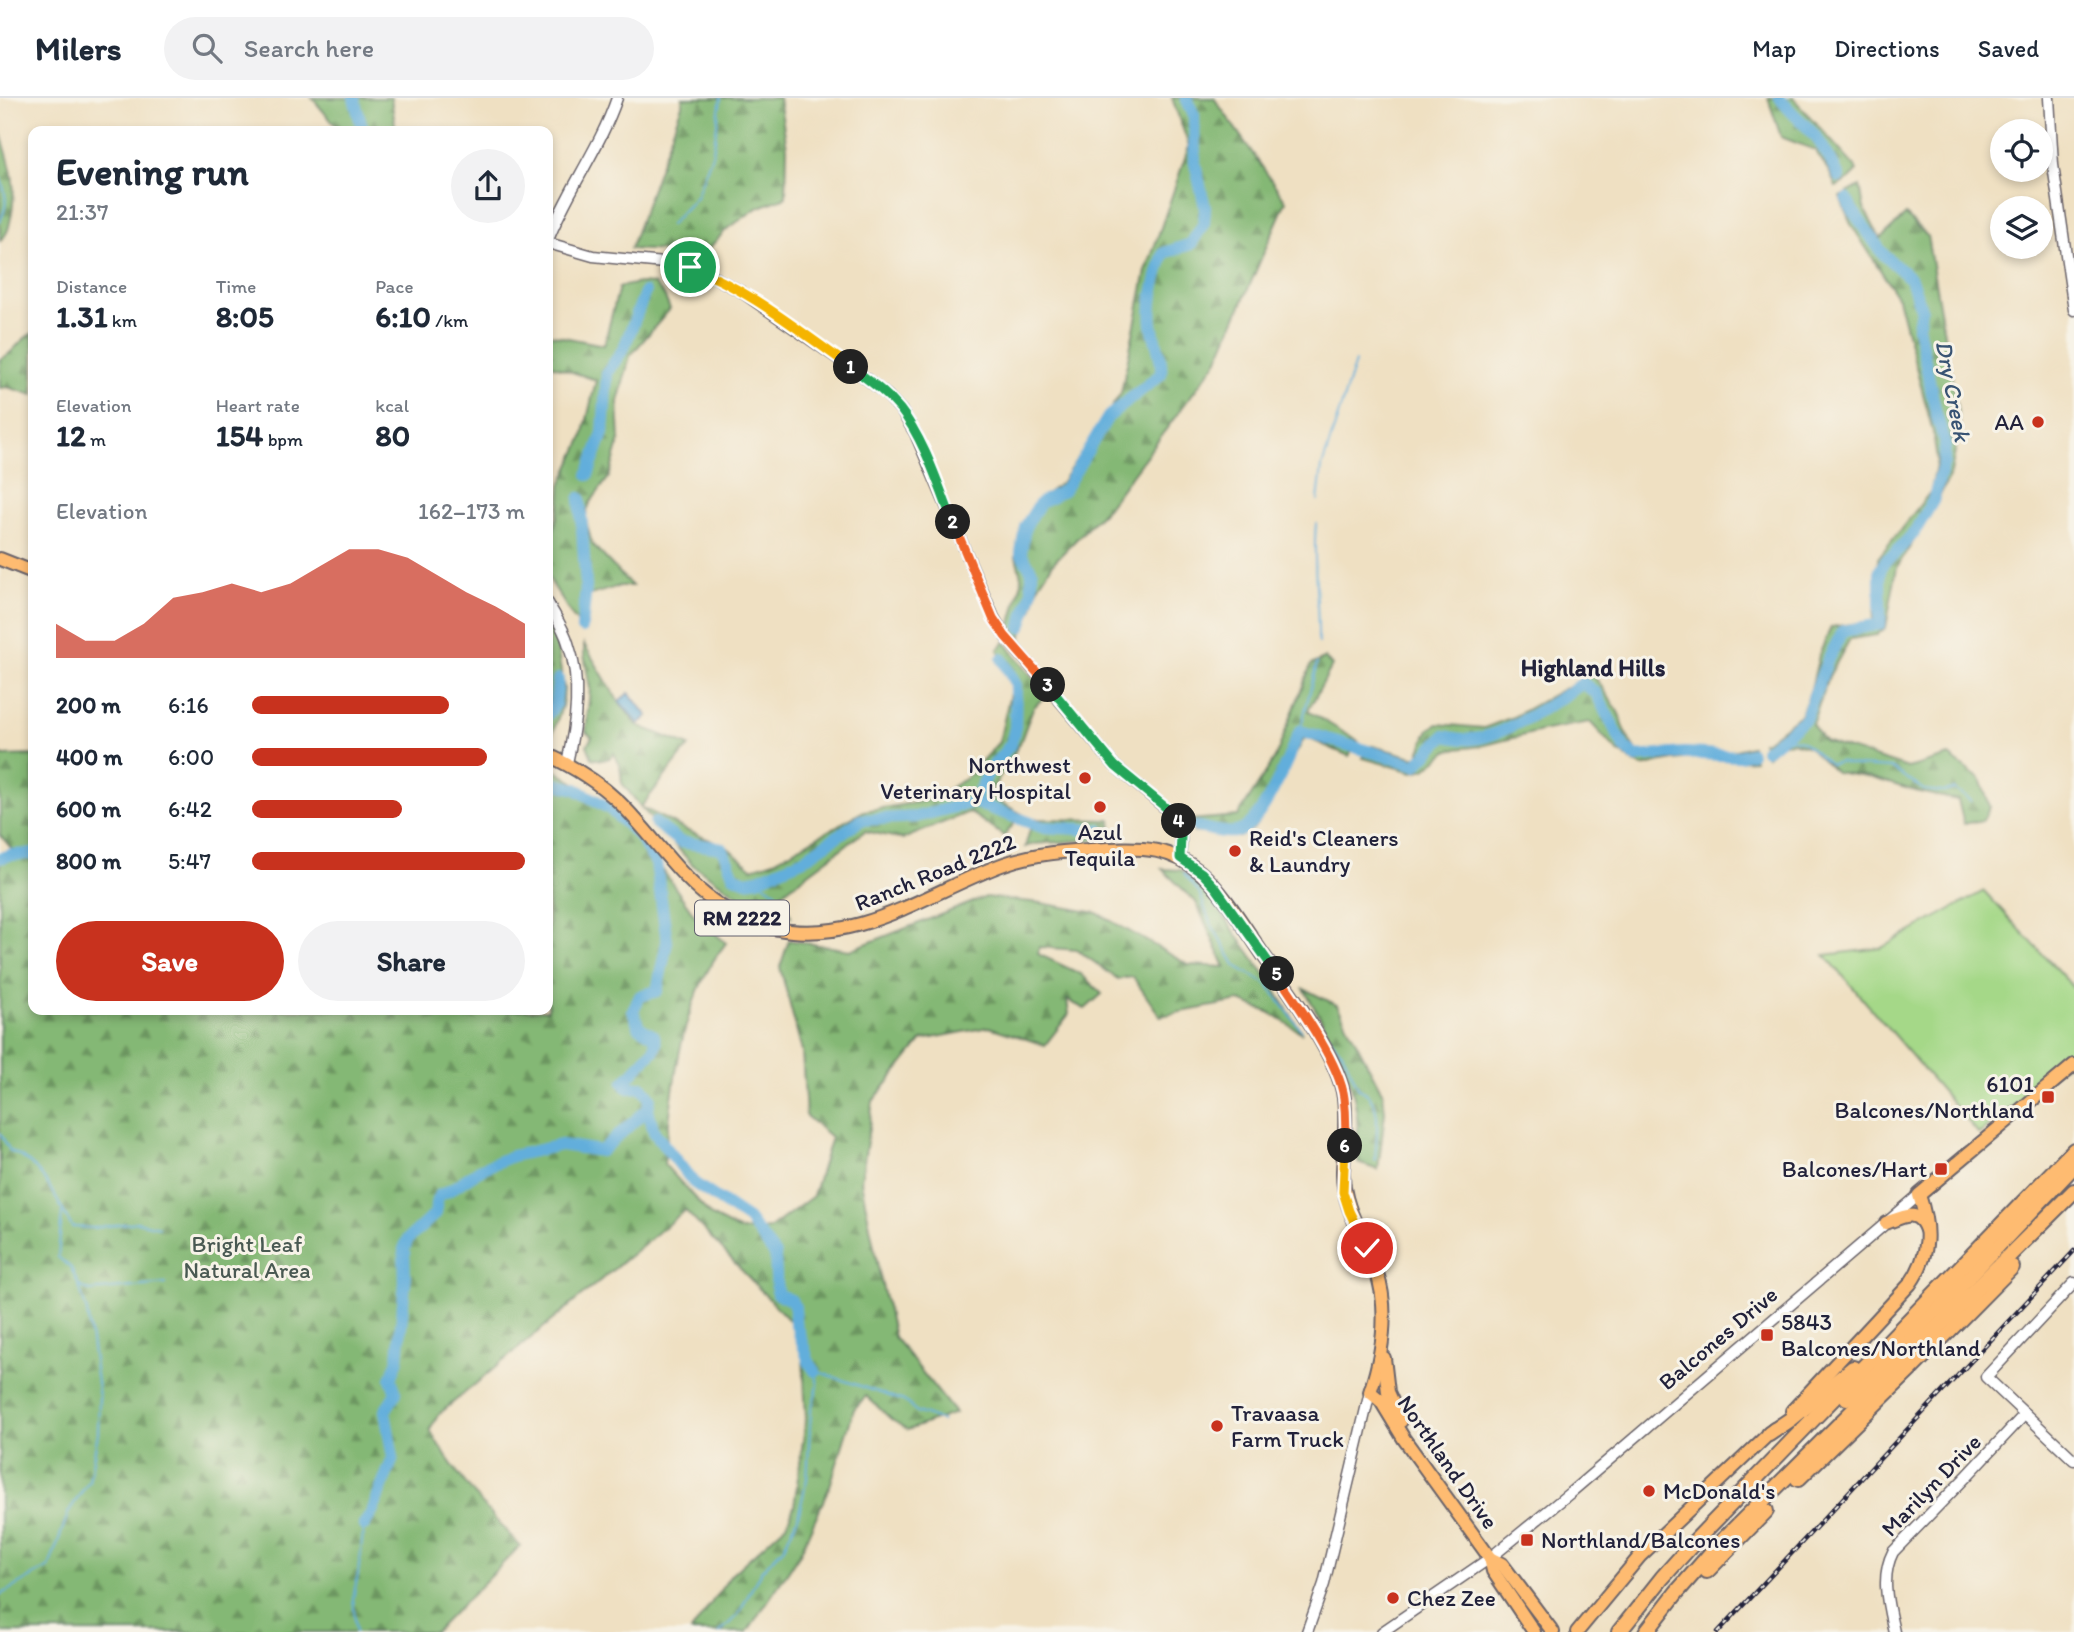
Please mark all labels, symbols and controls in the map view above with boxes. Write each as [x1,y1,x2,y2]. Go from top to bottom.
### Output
search box [164,17,654,80]
text: Milers [35,29,122,68]
icon: search [188,29,226,67]
text: Search here [244,32,374,64]
text: Map [1752,34,1796,63]
text: Directions [1834,34,1940,63]
text: Saved [1978,34,2039,63]
map controls [1990,119,2053,259]
button: locate [1990,119,2053,182]
text: Evening run [56,149,249,195]
button: share [451,149,525,223]
button: layers [1990,196,2053,259]
text: 21:37 [56,198,108,226]
pin [660,237,720,297]
icon: arrive [671,248,709,286]
text: Distance [56,275,127,298]
text: Time [216,275,256,298]
text: Pace [375,275,413,298]
text: 1.31 [56,298,108,335]
text: 8:05 [216,298,274,335]
text: 6:10 [375,298,431,335]
text: km [108,309,137,332]
text: /km [431,309,468,332]
water label: Dry Creek [1929,338,1978,445]
pin: 1 [834,350,868,384]
text: 1 [846,355,855,378]
text: Elevation [56,394,132,417]
text: Heart rate [216,394,300,417]
text: kcal [375,394,409,417]
place label: AA [1995,408,2024,436]
marker: AA [2030,414,2046,430]
text: 12 [56,417,86,454]
text: 154 [216,417,263,454]
text: 80 [375,417,410,454]
text: m [86,428,106,451]
text: bpm [263,428,303,451]
text: Elevation [56,497,147,525]
text: 162–173 m [418,497,525,525]
pin: 2 [936,504,970,540]
text: 2 [948,510,958,533]
district label: Highland Hills [1521,653,1666,683]
pin: 3 [1030,668,1066,702]
text: 3 [1042,673,1053,696]
text: 200 m [56,691,121,719]
text: 6:16 [168,691,209,719]
text: 400 m [56,743,123,771]
text: 6:00 [168,743,214,771]
place label: Northwest Veterinary Hospital [880,751,1071,805]
marker: Northwest Veterinary Hospital [1077,770,1093,786]
text: 600 m [56,795,121,823]
text: 6:42 [168,795,212,823]
marker: Azul Tequila [1092,799,1108,815]
pin: 4 [1162,804,1196,838]
text: 4 [1173,809,1184,832]
place label: Azul Tequila [1065,818,1135,872]
place label: Reid's Cleaners & Laundry [1249,824,1399,878]
street label: Ranch Road 2222 [851,827,1019,917]
marker: Reid's Cleaners & Laundry [1227,843,1243,859]
text: 800 m [56,847,121,875]
text: 5:47 [168,847,211,875]
road number: RM 2222 [695,900,789,936]
button: Save [56,921,284,1001]
button: Share [298,921,525,1001]
pin: 5 [1260,956,1294,992]
text: 5 [1272,962,1281,985]
place label: 6101 Balcones/Northland [1835,1070,2034,1124]
marker: 6101 Balcones/Northland [2040,1089,2056,1105]
pin: 6 [1328,1128,1362,1164]
text: 6 [1339,1134,1350,1157]
place label: Balcones/Hart [1782,1155,1927,1183]
marker: Balcones/Hart [1933,1161,1949,1177]
pin [1337,1218,1397,1278]
icon: check [1348,1229,1386,1267]
park label: Bright Leaf Natural Area [183,1230,311,1284]
street label: Balcones Drive [1653,1280,1783,1396]
place label: 5843 Balcones/Northland [1781,1308,1981,1362]
marker: 5843 Balcones/Northland [1759,1327,1775,1343]
street label: Northland Drive [1392,1390,1504,1534]
place label: Travaasa Farm Truck [1231,1399,1344,1453]
marker: Travaasa Farm Truck [1209,1418,1225,1434]
street label: Marilyn Drive [1875,1428,1987,1542]
place label: McDonald's [1663,1477,1776,1505]
marker: McDonald's [1641,1483,1657,1499]
place label: Northland/Balcones [1541,1526,1740,1554]
marker: Northland/Balcones [1519,1532,1535,1548]
place label: Chez Zee [1407,1584,1496,1612]
marker: Chez Zee [1385,1590,1401,1606]

